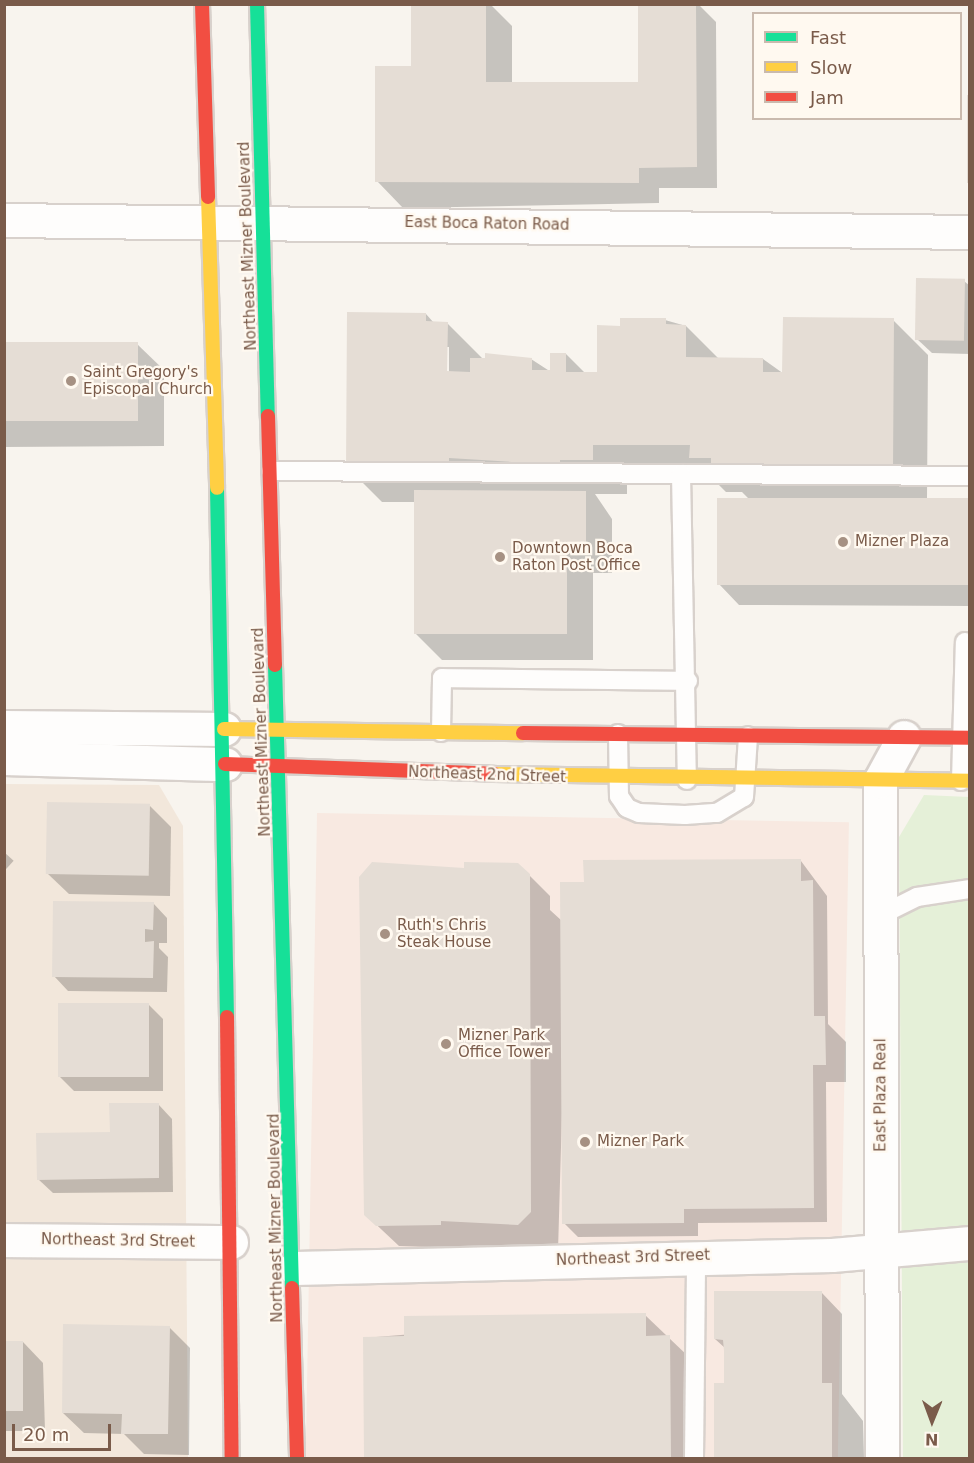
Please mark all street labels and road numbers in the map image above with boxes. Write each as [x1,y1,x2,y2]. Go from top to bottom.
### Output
street label: Northeast Mizner Boulevard [235,141,261,351]
street label: East Boca Raton Road [404,214,570,234]
street label: Northeast Mizner Boulevard [249,627,275,837]
street label: Northeast 2nd Street [408,763,566,787]
street label: East Plaza Real [872,1038,890,1152]
street label: Northeast Mizner Boulevard [265,1113,287,1323]
street label: Northeast 3rd Street [41,1231,195,1251]
street label: Northeast 3rd Street [556,1246,710,1270]

